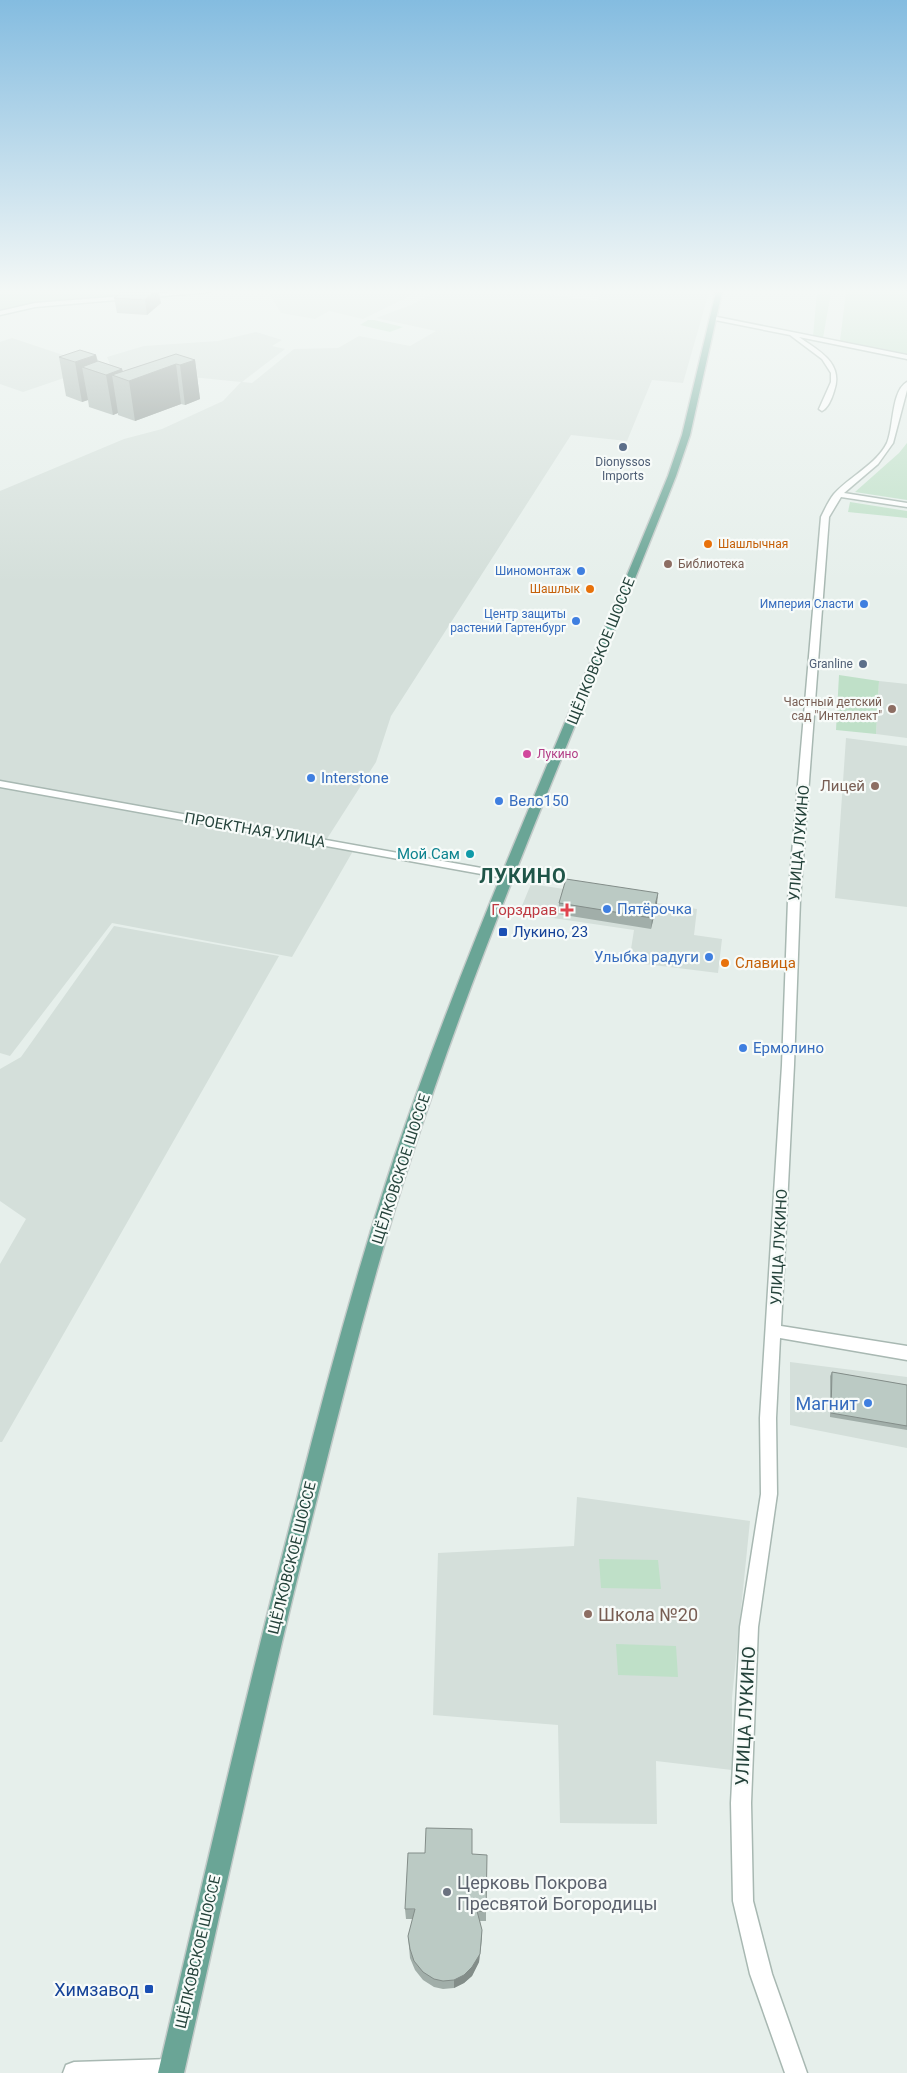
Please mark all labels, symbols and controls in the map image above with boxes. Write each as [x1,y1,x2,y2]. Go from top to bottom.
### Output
marker: Dionyssos Imports [617,441,629,453]
place label: Dionyssos Imports [595,455,651,483]
place label: Шашлычная [718,537,788,551]
marker: Шашлычная [702,538,714,550]
place label: Библиотека [678,557,744,571]
marker: Библиотека [662,558,674,570]
place label: Шиномонтаж [495,564,572,578]
marker: Шиномонтаж [575,565,587,577]
street label: ЩЁЛКОВСКОЕ ШОССЕ [563,574,639,727]
place label: Шашлык [530,582,581,596]
marker: Шашлык [584,583,596,595]
place label: Империя Сласти [760,597,854,611]
marker: Империя Сласти [858,598,870,610]
place label: Центр защиты растений Гартенбург [450,607,566,635]
marker: Центр защиты растений Гартенбург [570,615,582,627]
place label: Granline [809,657,853,671]
marker: Granline [857,658,869,670]
place label: Частный детский сад "Интеллект" [784,695,882,723]
marker: Частный детский сад "Интеллект" [886,703,898,715]
place label: Лукино [537,747,579,761]
marker: Лукино [521,748,533,760]
place label: Interstone [321,769,389,787]
marker: Interstone [305,772,317,784]
place label: Лицей [820,777,865,795]
marker: Лицей [869,780,881,792]
street label: УЛИЦА ЛУКИНО [785,784,813,902]
place label: Вело150 [509,792,569,810]
marker: Вело150 [493,795,505,807]
street label: ПРОЕКТНАЯ УЛИЦА [183,809,327,851]
place label: Мой Сам [397,845,460,863]
marker: Мой Сам [464,848,476,860]
district label: ЛУКИНО [479,864,567,888]
place label: Пятёрочка [617,900,692,918]
place label: Горздрав [491,901,557,919]
marker: Пятёрочка [601,903,613,915]
marker: Горздрав [561,904,573,916]
place label: Лукино, 23 [513,923,588,941]
marker: Лукино, 23 [497,926,509,938]
place label: Улыбка радуги [594,948,699,966]
marker: Улыбка радуги [703,951,715,963]
place label: Славица [735,954,796,972]
marker: Славица [719,957,731,969]
place label: Ермолино [753,1039,824,1057]
marker: Ермолино [737,1042,749,1054]
street label: ЩЁЛКОВСКОЕ ШОССЕ [368,1091,434,1246]
street label: УЛИЦА ЛУКИНО [767,1188,791,1306]
place label: Магнит [796,1393,858,1414]
marker: Магнит [862,1397,874,1409]
street label: ЩЁЛКОВСКОЕ ШОССЕ [264,1479,320,1636]
place label: Школа №20 [598,1604,698,1625]
marker: Школа №20 [582,1608,594,1620]
street label: УЛИЦА ЛУКИНО [731,1646,759,1786]
place label: Церковь Покрова Пресвятой Богородицы [457,1872,657,1914]
street label: ЩЁЛКОВСКОЕ ШОССЕ [172,1873,225,2031]
marker: Церковь Покрова Пресвятой Богородицы [441,1886,453,1898]
place label: Химзавод [54,1979,139,2000]
marker: Химзавод [143,1983,155,1995]

